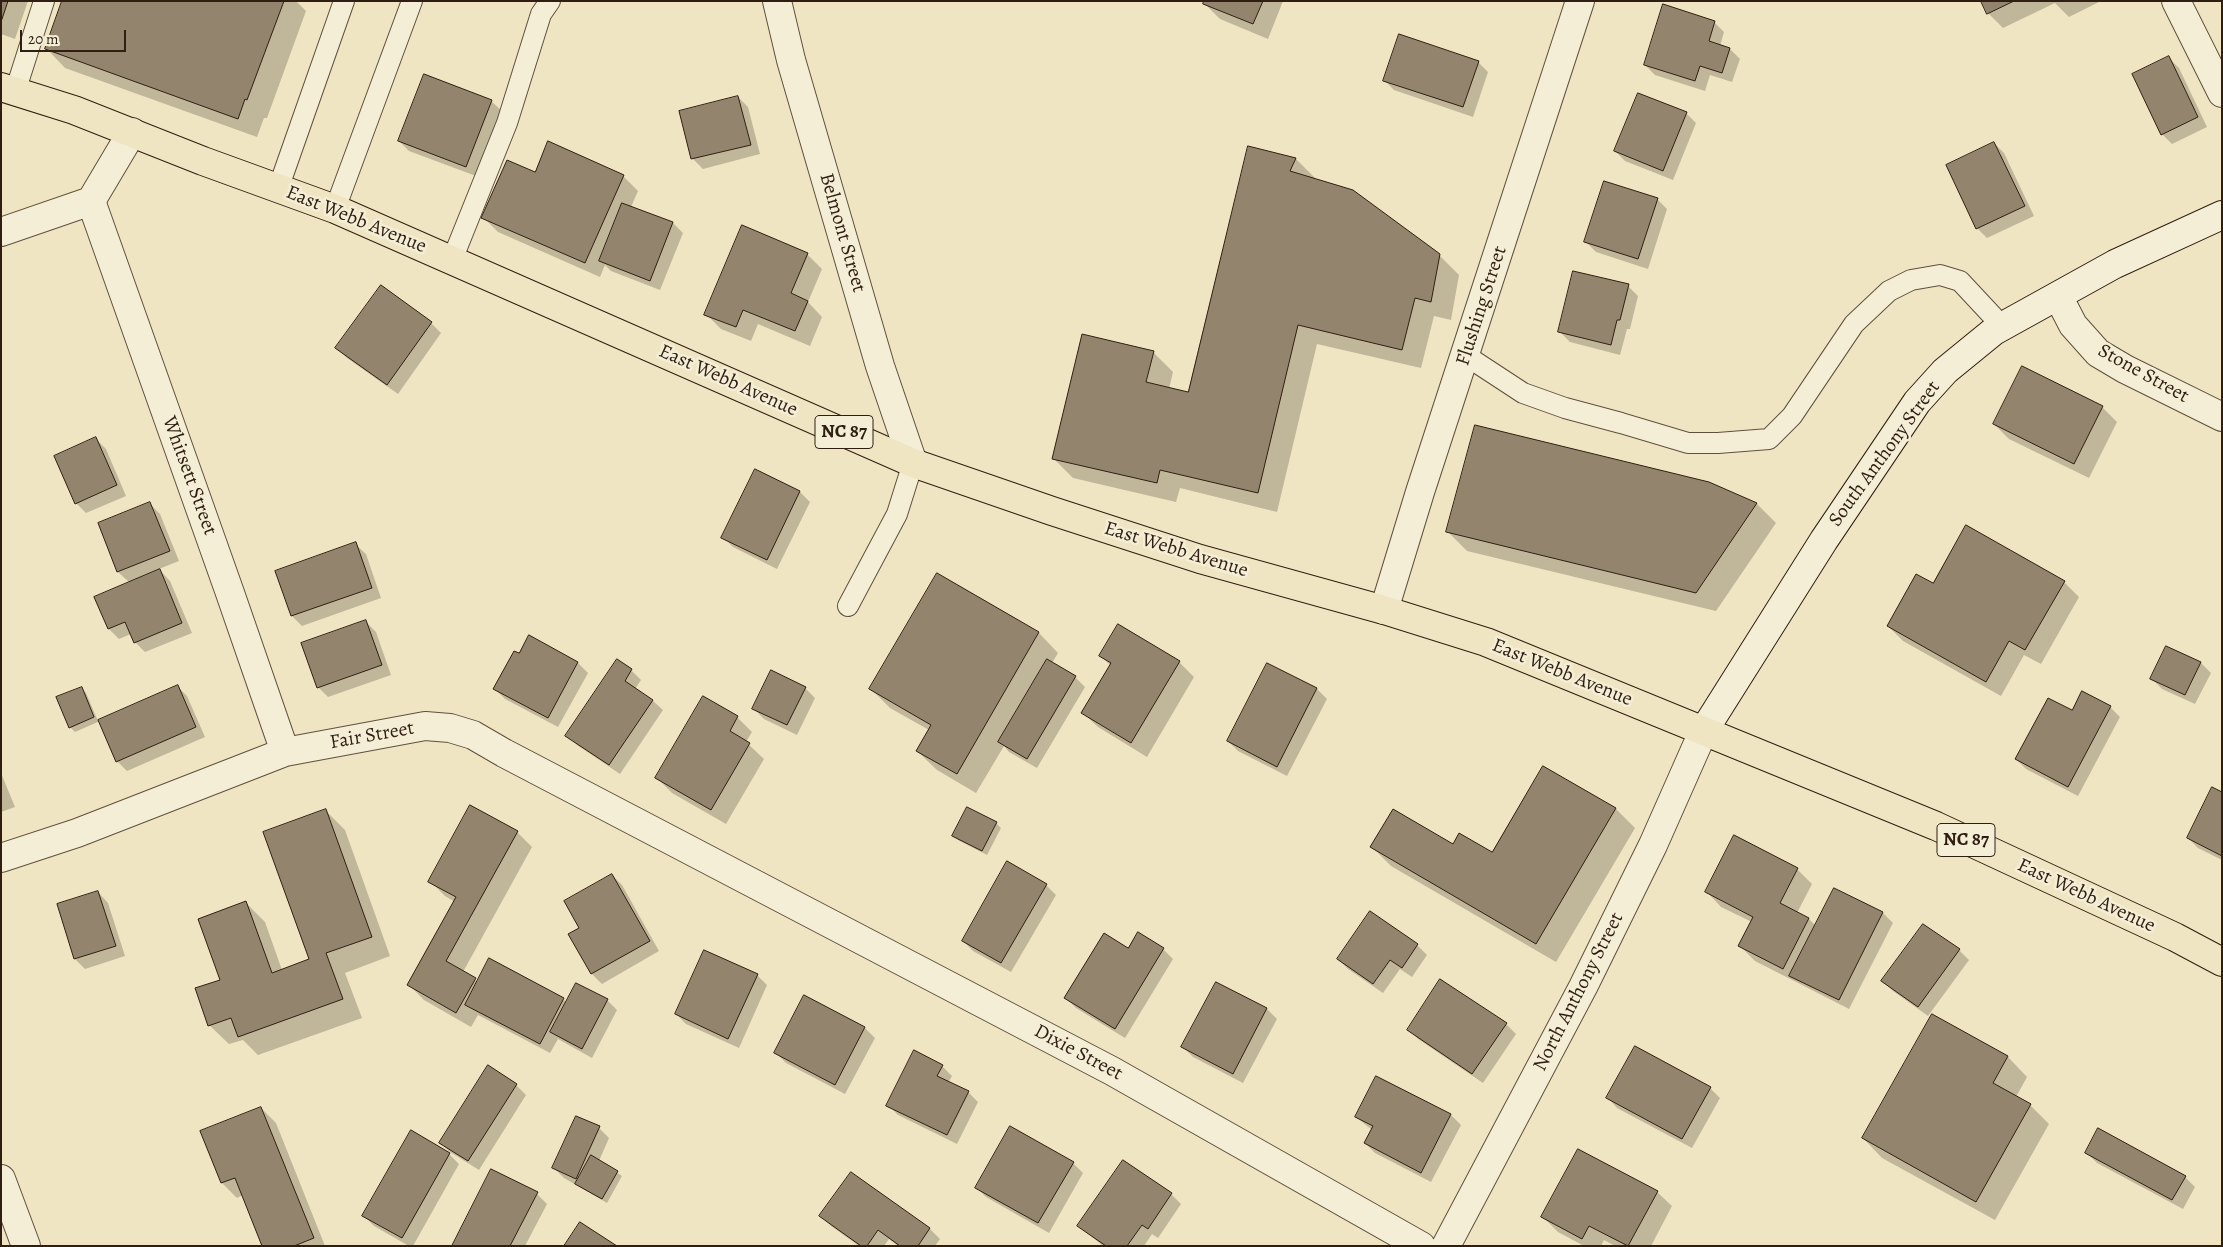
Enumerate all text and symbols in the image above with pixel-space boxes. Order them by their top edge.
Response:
scale bar [22,20,129,52]
text: 20 m [28,29,59,49]
street label: Belmont Street [814,171,870,295]
street label: East Webb Avenue [282,181,430,259]
street label: Flushing Street [1451,243,1513,369]
street label: Stone Street [2093,339,2193,409]
street label: East Webb Avenue [655,340,801,422]
street label: South Anthony Street [1824,376,1946,532]
street label: Whitsett Street [156,413,222,539]
road number: NC 87 [815,416,873,448]
street label: East Webb Avenue [1101,517,1251,583]
street label: East Webb Avenue [1488,634,1636,712]
street label: Fair Street [328,717,416,755]
road number: NC 87 [1937,824,1995,856]
street label: East Webb Avenue [2013,854,2159,938]
street label: North Anthony Street [1529,909,1629,1075]
street label: Dixie Street [1030,1020,1126,1086]

